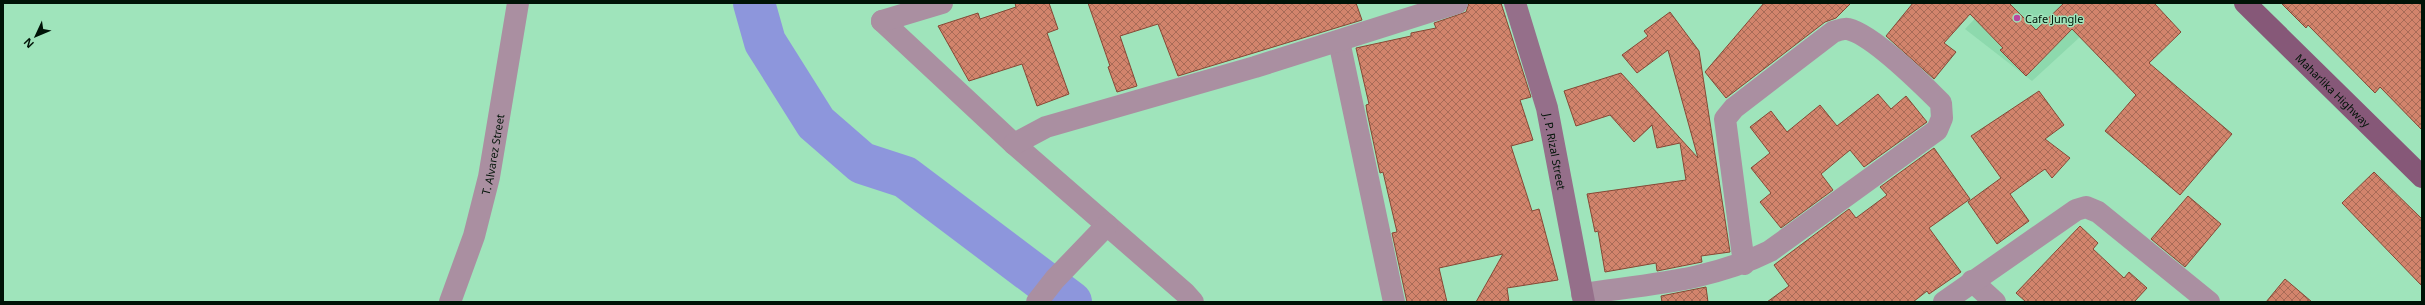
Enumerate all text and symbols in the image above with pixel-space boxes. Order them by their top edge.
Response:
place label: Cafe Jungle [2025,11,2083,26]
marker: Cafe Jungle [2012,13,2022,23]
north arrow [16,16,56,56]
text: N [20,35,37,52]
street label: Maharlika Highway [2293,50,2374,130]
street label: J. P. Rizal Street [1540,111,1570,191]
street label: T. Alvarez Street [477,113,507,196]

